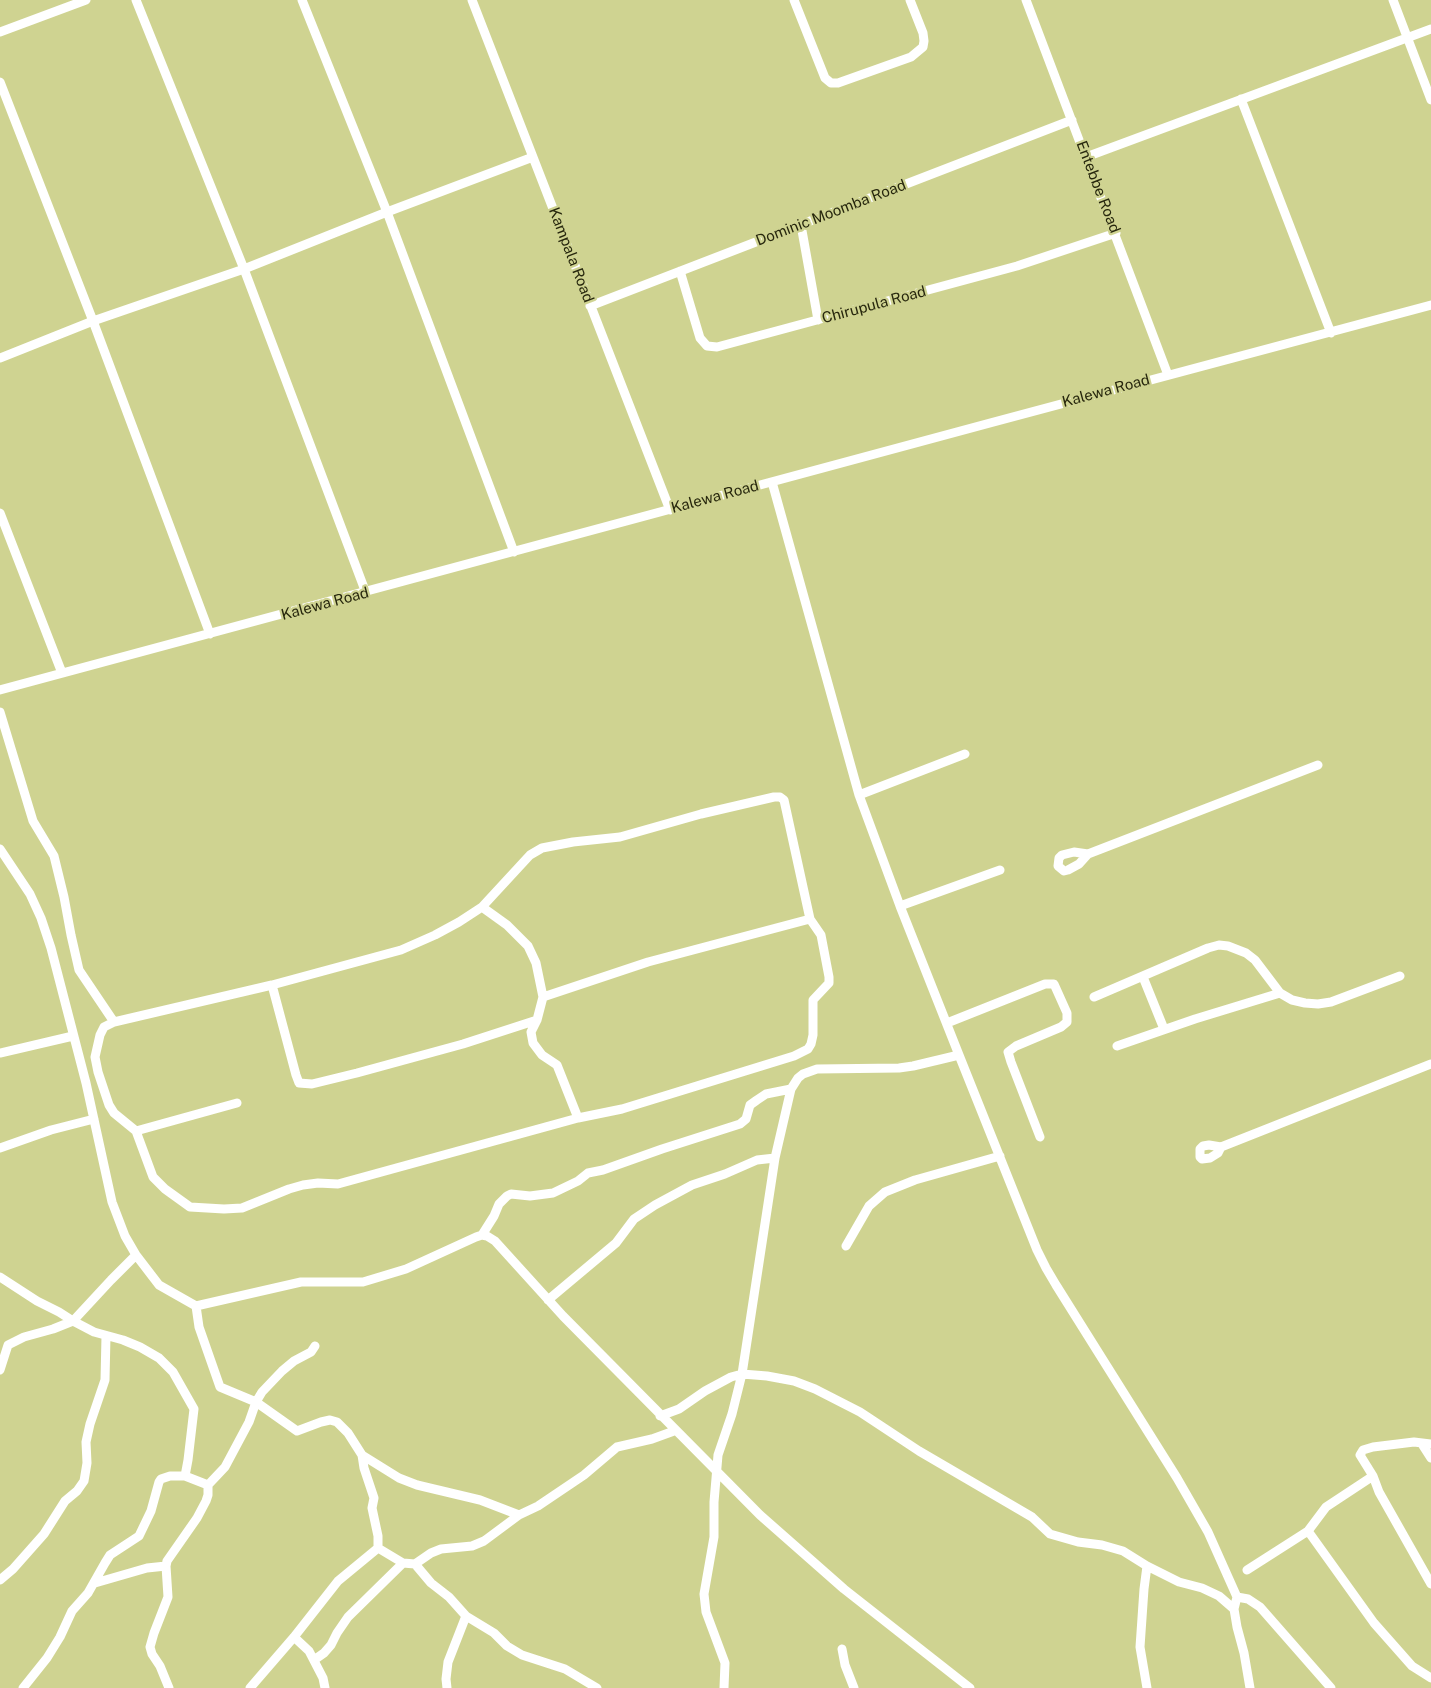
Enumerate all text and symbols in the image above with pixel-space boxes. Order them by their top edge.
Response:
street label: Entebbe Road [1072,138,1124,236]
street label: Dominic Moomba Road [753,176,909,250]
street label: Kampala Road [545,205,597,305]
street label: Chirupula Road [820,282,928,328]
street label: Kalewa Road [1060,371,1152,411]
street label: Kalewa Road [669,477,761,517]
street label: Kalewa Road [279,584,371,624]

